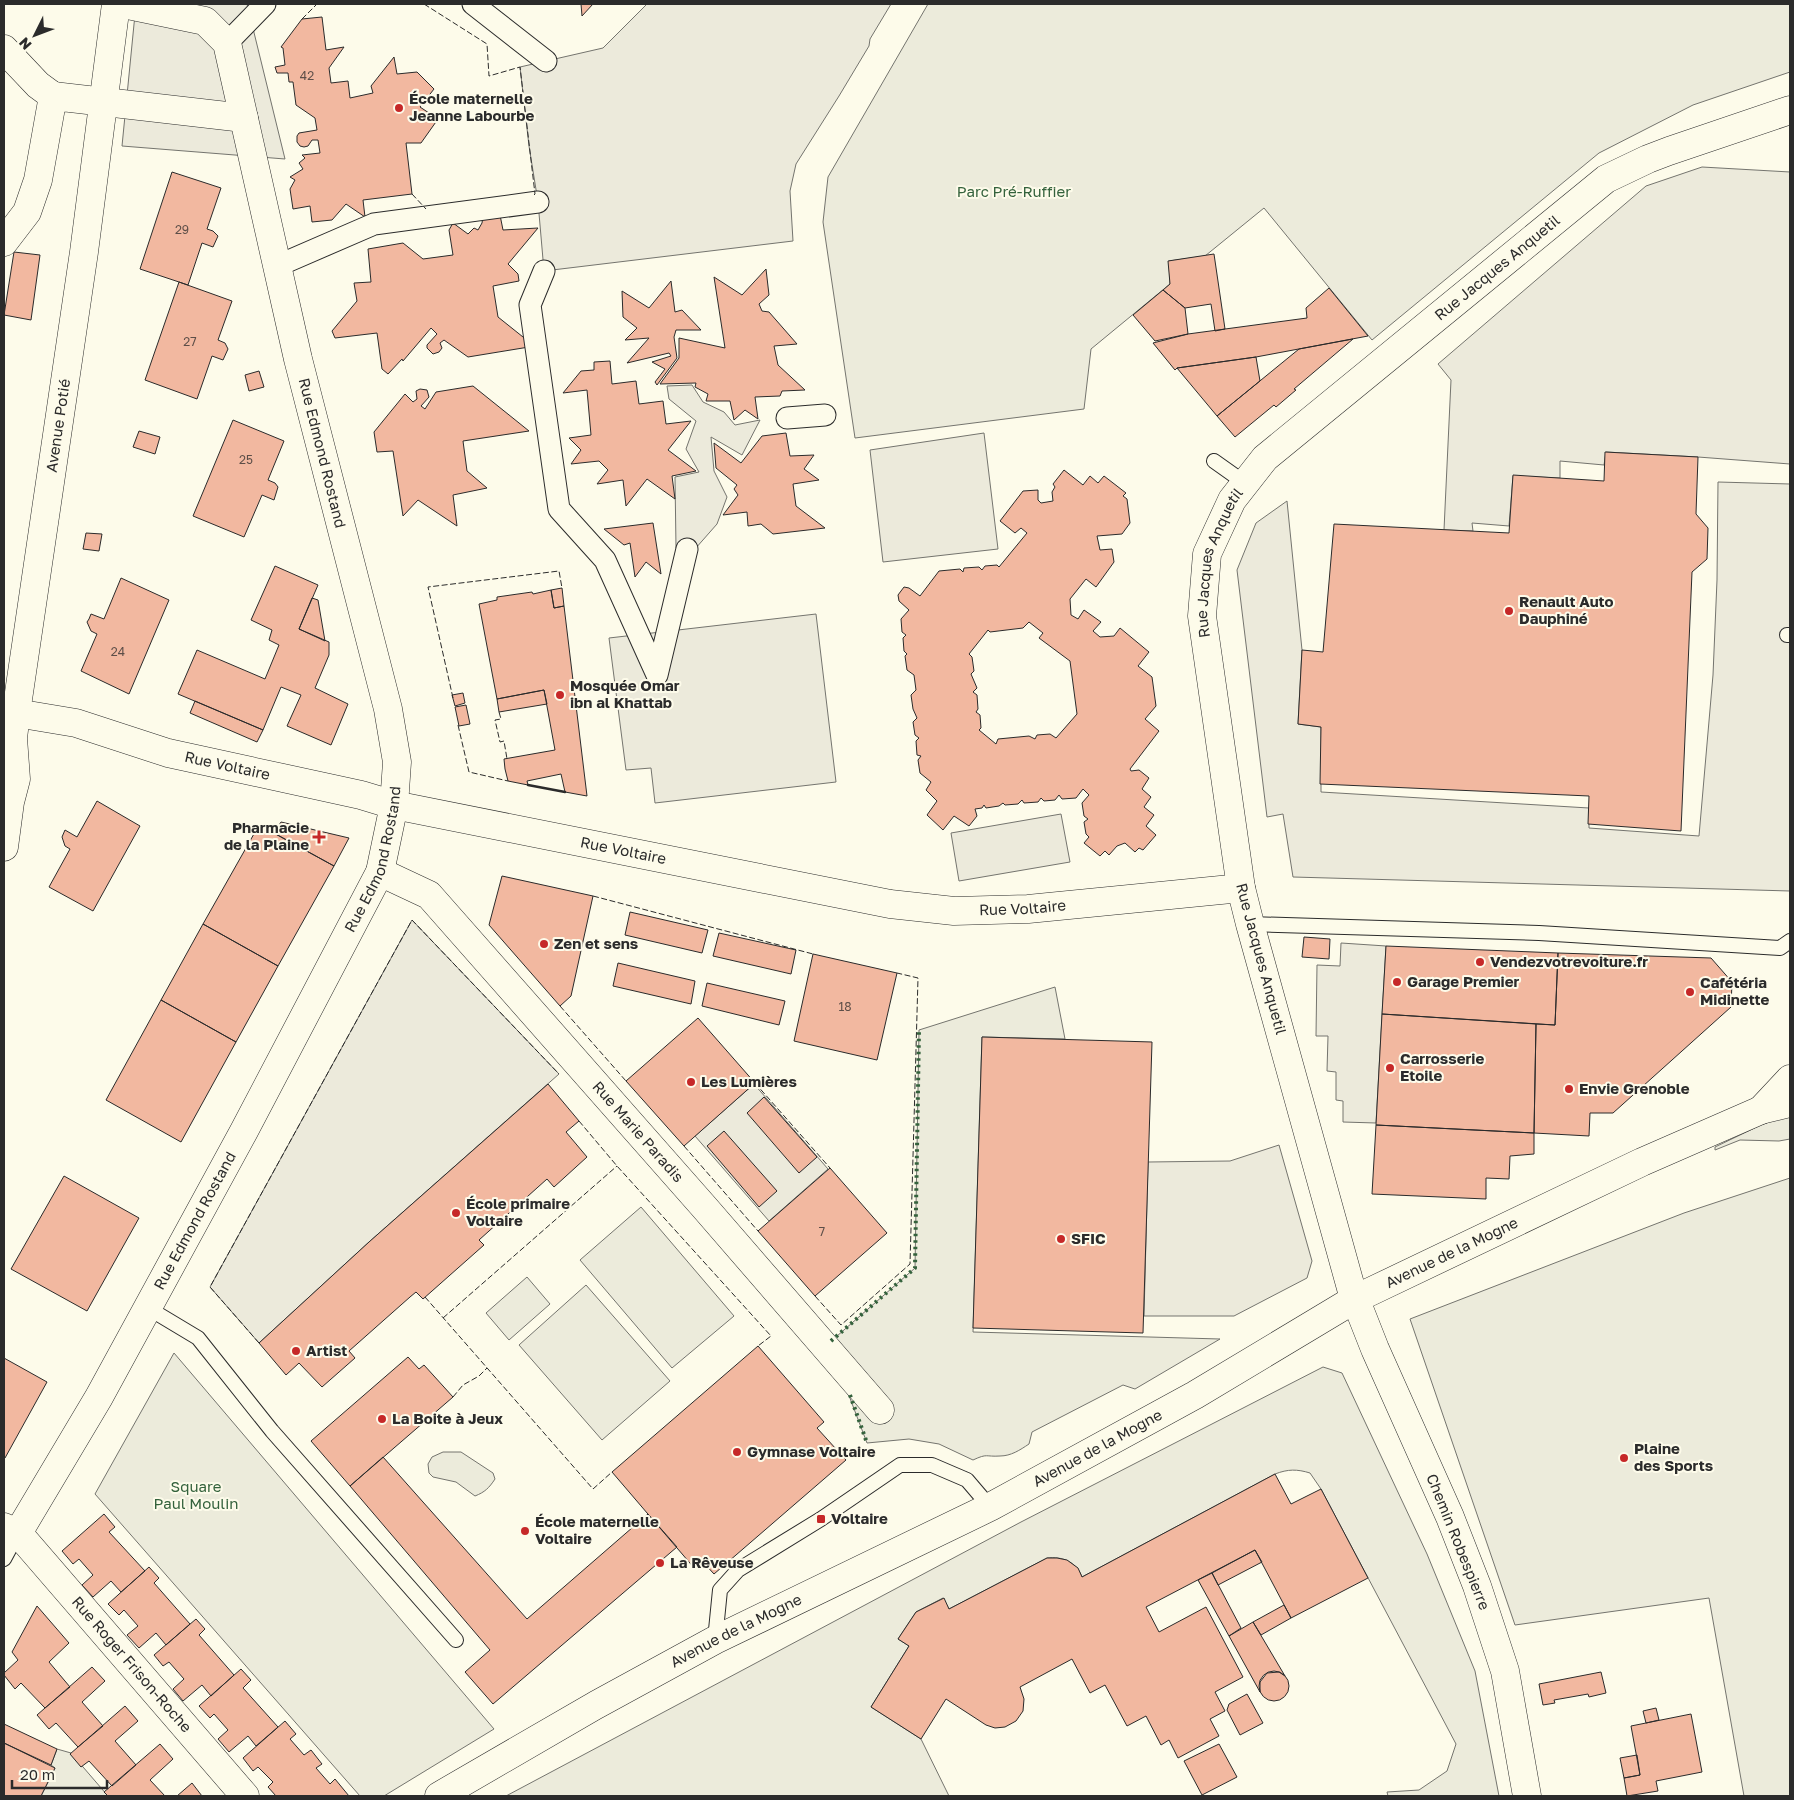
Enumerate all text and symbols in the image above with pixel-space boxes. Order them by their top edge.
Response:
north arrow [10,10,60,60]
text: N [15,34,35,54]
house number: 42 [300,68,314,83]
place label: École maternelle Jeanne Labourbe [409,89,534,124]
marker: École maternelle Jeanne Labourbe [393,102,405,114]
park label: Parc Pré-Ruffier [957,182,1071,200]
street label: Rue Jacques Anquetil [1430,211,1563,324]
house number: 29 [175,222,189,237]
house number: 27 [183,334,197,349]
street label: Rue Edmond Rostand [296,376,350,530]
street label: Avenue Potié [42,377,73,473]
house number: 25 [239,452,253,467]
street label: Rue Jacques Anquetil [1192,484,1246,639]
place label: Renault Auto Dauphiné [1519,592,1614,627]
marker: Renault Auto Dauphiné [1503,605,1515,617]
house number: 24 [111,644,125,659]
place label: Mosquée Omar ibn al Khattab [570,676,680,711]
marker: Mosquée Omar ibn al Khattab [554,689,566,701]
street label: Rue Voltaire [183,747,272,783]
street label: Rue Edmond Rostand [340,785,403,935]
place label: Pharmacie de la Plaine [224,818,309,853]
marker: Pharmacie de la Plaine [313,831,325,843]
street label: Rue Voltaire [579,832,668,867]
street label: Rue Jacques Anquetil [1233,881,1291,1037]
street label: Rue Voltaire [979,895,1067,918]
place label: Zen et sens [554,934,638,952]
marker: Zen et sens [538,938,550,950]
place label: Vendezvotrevoiture.fr [1490,952,1648,970]
marker: Vendezvotrevoiture.fr [1474,956,1486,968]
place label: Garage Premier [1407,972,1519,990]
place label: Cafétéria Midinette [1700,973,1770,1008]
marker: Garage Premier [1391,976,1403,988]
marker: Cafétéria Midinette [1684,986,1696,998]
house number: 18 [838,999,852,1014]
place label: Carrosserie Etoile [1400,1049,1484,1084]
marker: Carrosserie Etoile [1384,1062,1396,1074]
place label: Les Lumières [701,1072,797,1090]
marker: Les Lumières [685,1076,697,1088]
street label: Rue Marie Paradis [589,1077,688,1186]
place label: Envie Grenoble [1579,1079,1690,1097]
marker: Envie Grenoble [1563,1083,1575,1095]
street label: Rue Edmond Rostand [149,1148,239,1292]
place label: École primaire Voltaire [466,1194,570,1229]
marker: École primaire Voltaire [450,1207,462,1219]
street label: Avenue de la Mogne [1382,1212,1521,1291]
house number: 7 [819,1224,825,1239]
place label: SFIC [1071,1229,1106,1247]
marker: SFIC [1055,1233,1067,1245]
place label: Artist [306,1341,347,1359]
marker: Artist [290,1345,302,1357]
street label: Avenue de la Mogne [1029,1405,1165,1490]
place label: La Boite à Jeux [392,1409,503,1427]
marker: La Boite à Jeux [376,1413,388,1425]
place label: Plaine des Sports [1634,1439,1713,1474]
place label: Gymnase Voltaire [747,1442,876,1460]
marker: Gymnase Voltaire [731,1446,743,1458]
marker: Plaine des Sports [1618,1452,1630,1464]
street label: Chemin Robespierre [1423,1471,1495,1613]
park label: Square Paul Moulin [154,1477,238,1512]
place label: Voltaire [831,1509,888,1527]
place label: École maternelle Voltaire [535,1512,659,1547]
marker: Voltaire [815,1513,827,1525]
marker: École maternelle Voltaire [519,1525,531,1537]
place label: La Rêveuse [670,1553,754,1571]
marker: La Rêveuse [654,1557,666,1569]
street label: Avenue de la Mogne [667,1589,804,1671]
street label: Rue Roger Frison-Roche [69,1592,196,1736]
scale bar [12,1758,108,1790]
text: 20 m [20,1765,55,1783]

